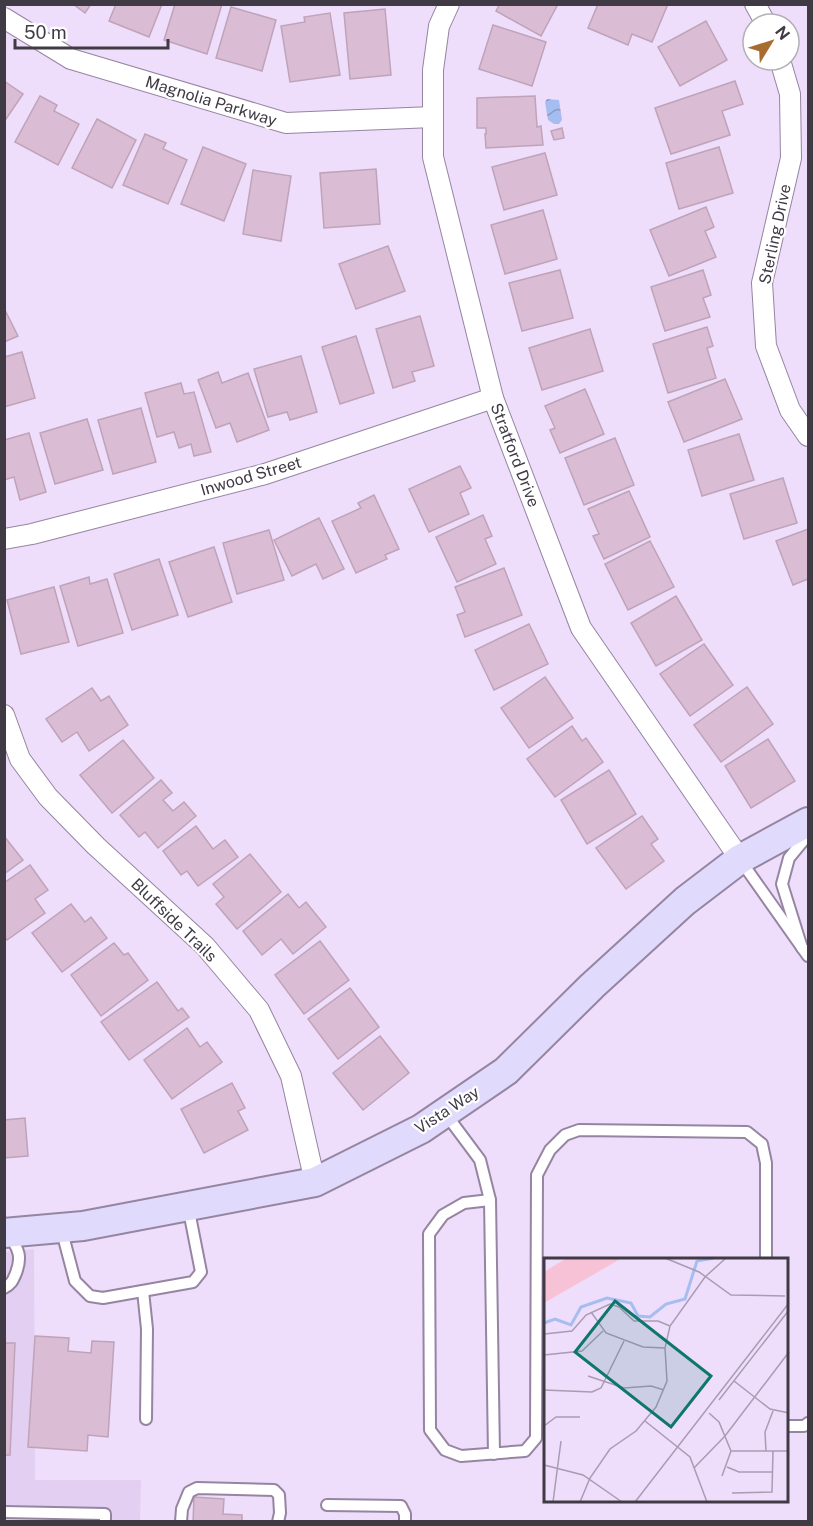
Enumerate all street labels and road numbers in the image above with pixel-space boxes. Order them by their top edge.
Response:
street label: Magnolia Parkway [143,72,279,130]
street label: Sterling Drive [755,182,795,286]
street label: Stratford Drive [486,400,544,510]
street label: Inwood Street [198,453,304,499]
street label: Bluffside Trails [127,874,221,966]
street label: Vista Way [411,1082,483,1138]

